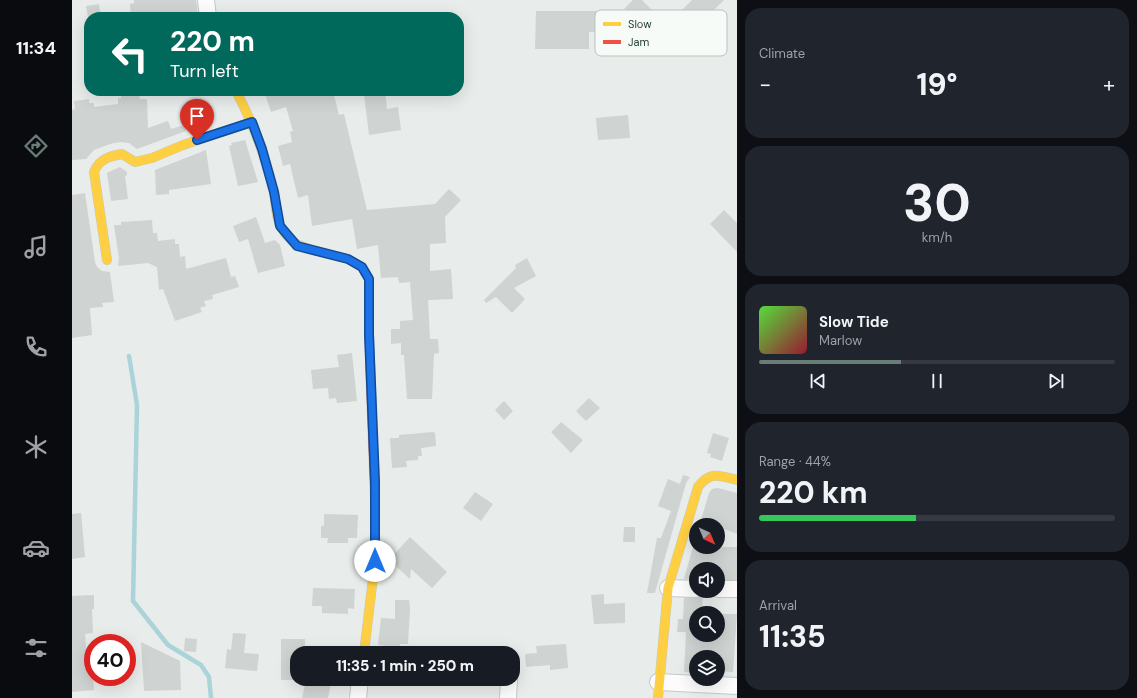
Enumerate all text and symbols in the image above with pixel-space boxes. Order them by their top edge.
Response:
legend [595,10,727,56]
text: Slow [628,17,652,31]
text: 220 m [170,23,255,60]
icon: left [104,28,156,80]
text: Jam [628,35,649,49]
text: 11:34 [16,36,56,60]
text: Climate [759,45,805,62]
text: Turn left [170,59,239,83]
text: 19° [916,65,958,104]
text: − [759,70,771,99]
text: + [1103,70,1115,99]
pin [180,99,214,140]
icon: arrive [186,105,208,127]
icon: directions [22,132,50,160]
text: 30 [903,169,971,237]
text: km/h [922,229,952,246]
icon: music [22,233,50,261]
text: Slow Tide [819,312,889,332]
text: Marlow [819,332,862,349]
icon: phone [22,333,50,361]
icon: previous [807,370,829,392]
icon: pause [926,370,948,392]
icon: next [1045,370,1067,392]
icon: climate [22,433,50,461]
text: Range · 44% [759,453,831,470]
text: 220 km [759,473,868,512]
north arrow [689,518,725,554]
map controls [689,518,725,686]
icon: car [22,534,50,562]
position arrow [354,540,396,582]
button: sound [689,562,725,598]
text: Arrival [759,597,797,614]
button: search [689,606,725,642]
text: 11:35 [759,617,826,656]
icon: filters [22,634,50,662]
speed limit sign: 40 [84,634,136,686]
button: layers [689,650,725,686]
text: 11:35 · 1 min · 250 m [336,656,474,676]

